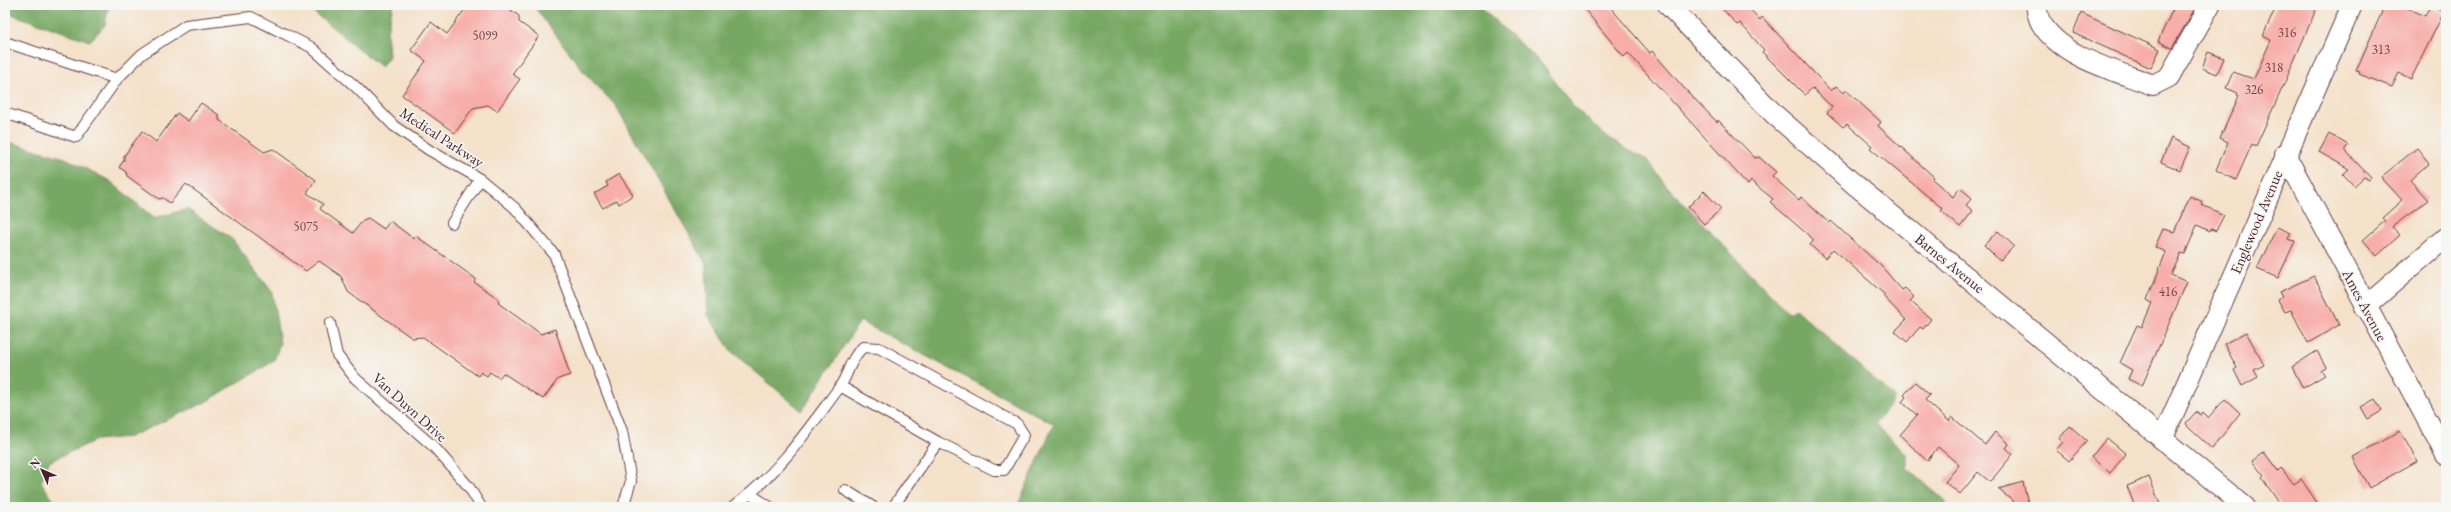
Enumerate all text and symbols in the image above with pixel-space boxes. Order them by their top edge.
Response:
house number: 316 [2278,24,2296,41]
house number: 5099 [473,27,498,44]
house number: 313 [2372,41,2390,58]
house number: 318 [2265,59,2283,76]
house number: 326 [2245,81,2263,98]
street label: Medical Parkway [396,103,488,172]
street label: Englewood Avenue [2226,167,2286,277]
house number: 5075 [294,218,318,235]
street label: Barnes Avenue [1911,229,1989,297]
street label: Ames Avenue [2338,265,2392,344]
house number: 416 [2159,283,2177,300]
street label: Van Duyn Drive [369,368,451,446]
north arrow [22,450,62,490]
text: N [27,455,43,471]

